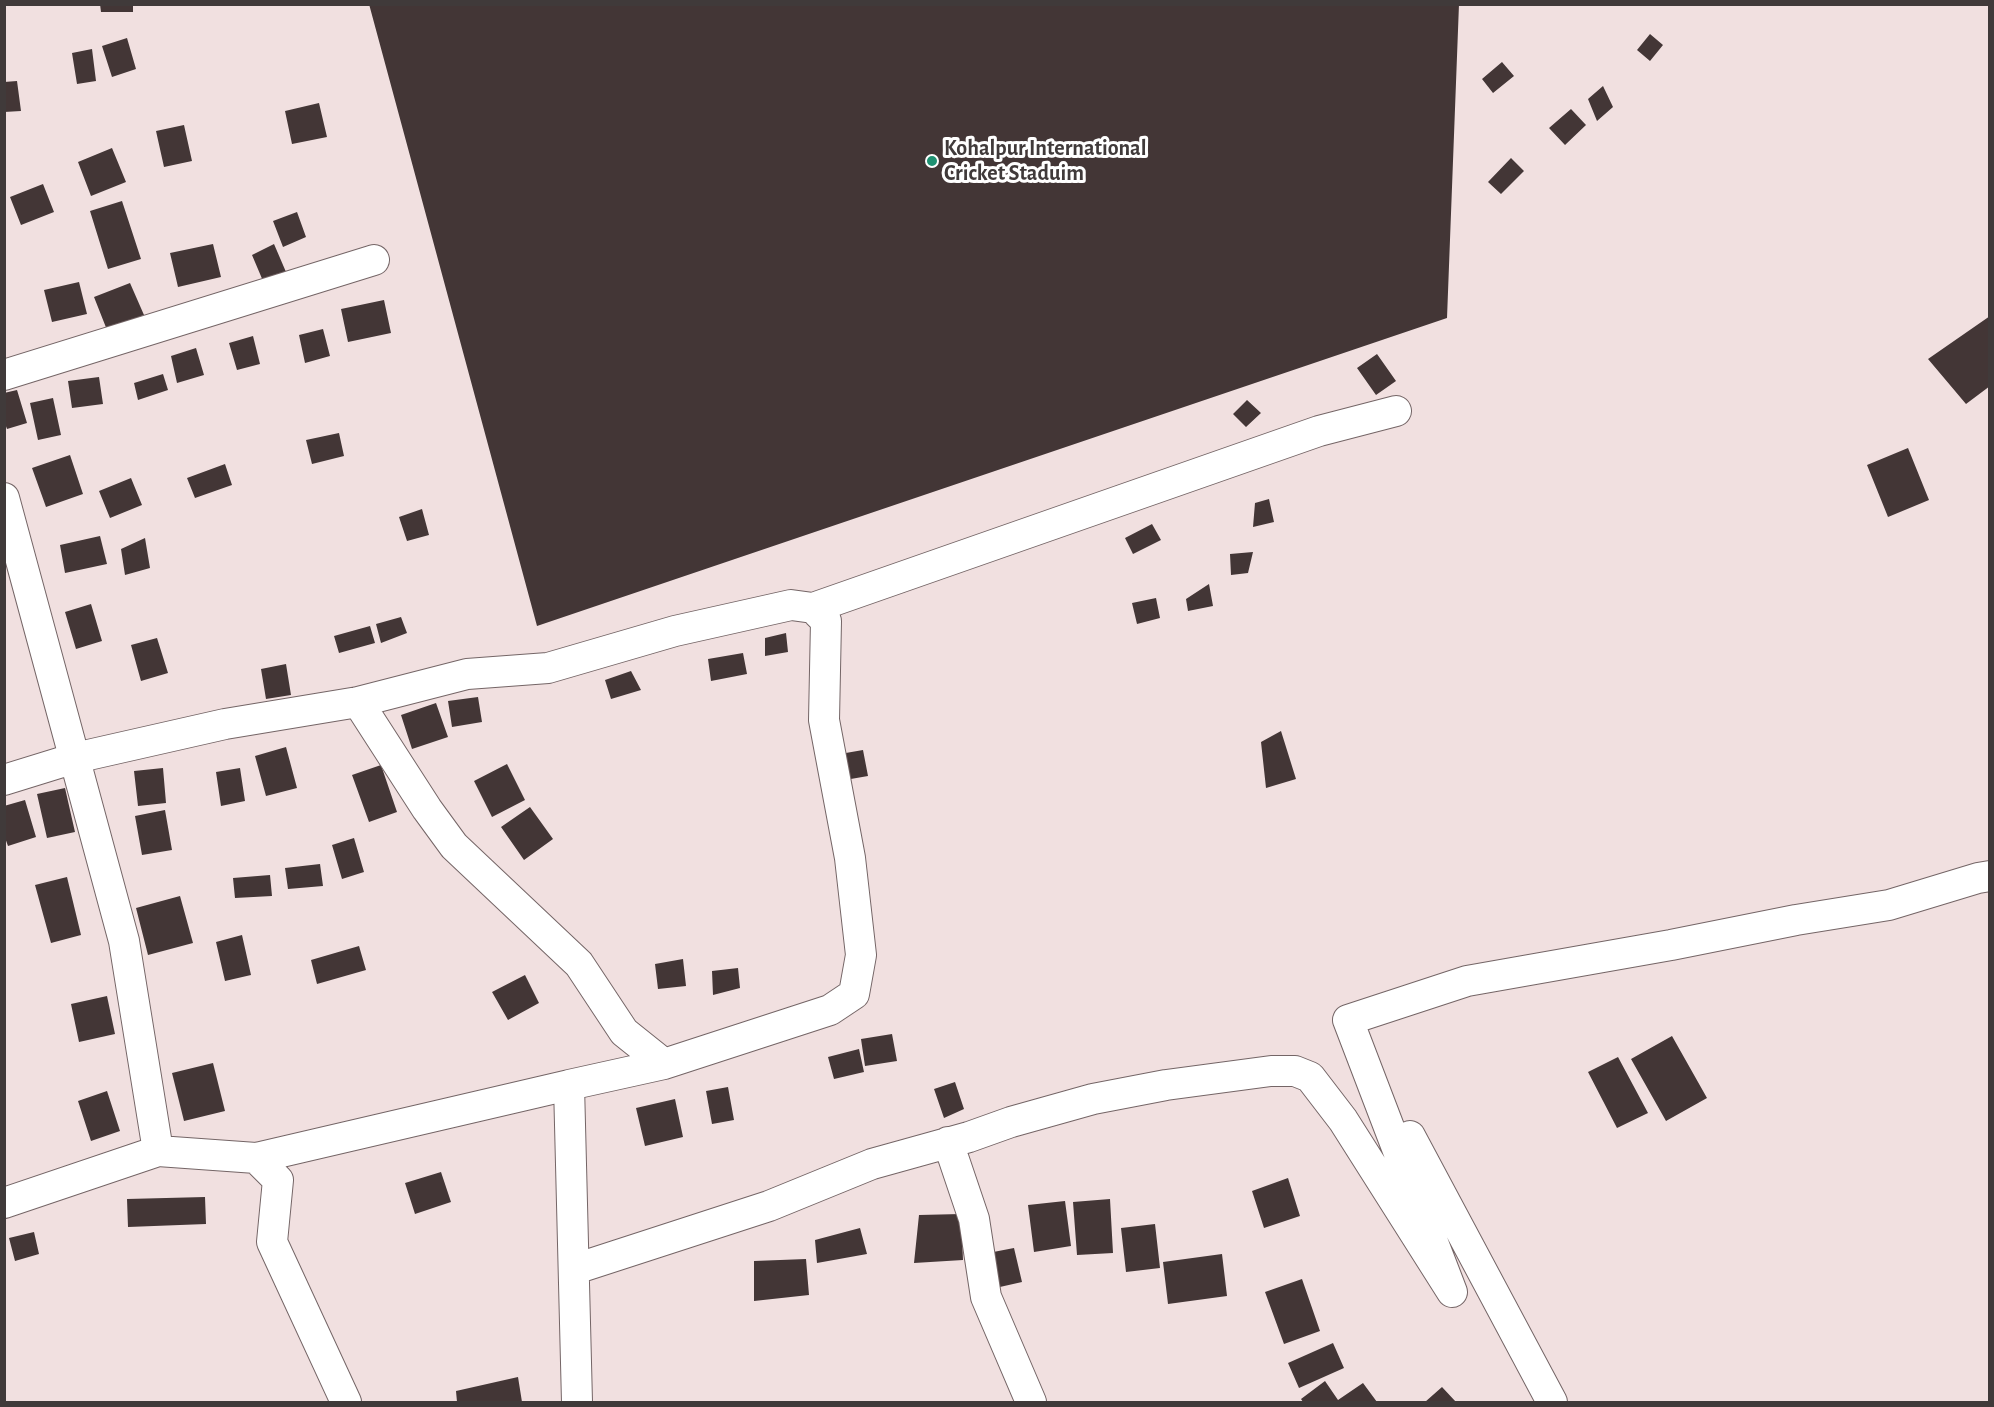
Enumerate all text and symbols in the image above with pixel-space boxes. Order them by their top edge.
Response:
place label: Kohalpur International Cricket Staduim [944,135,1146,186]
marker: Kohalpur International Cricket Staduim [925,154,939,168]

